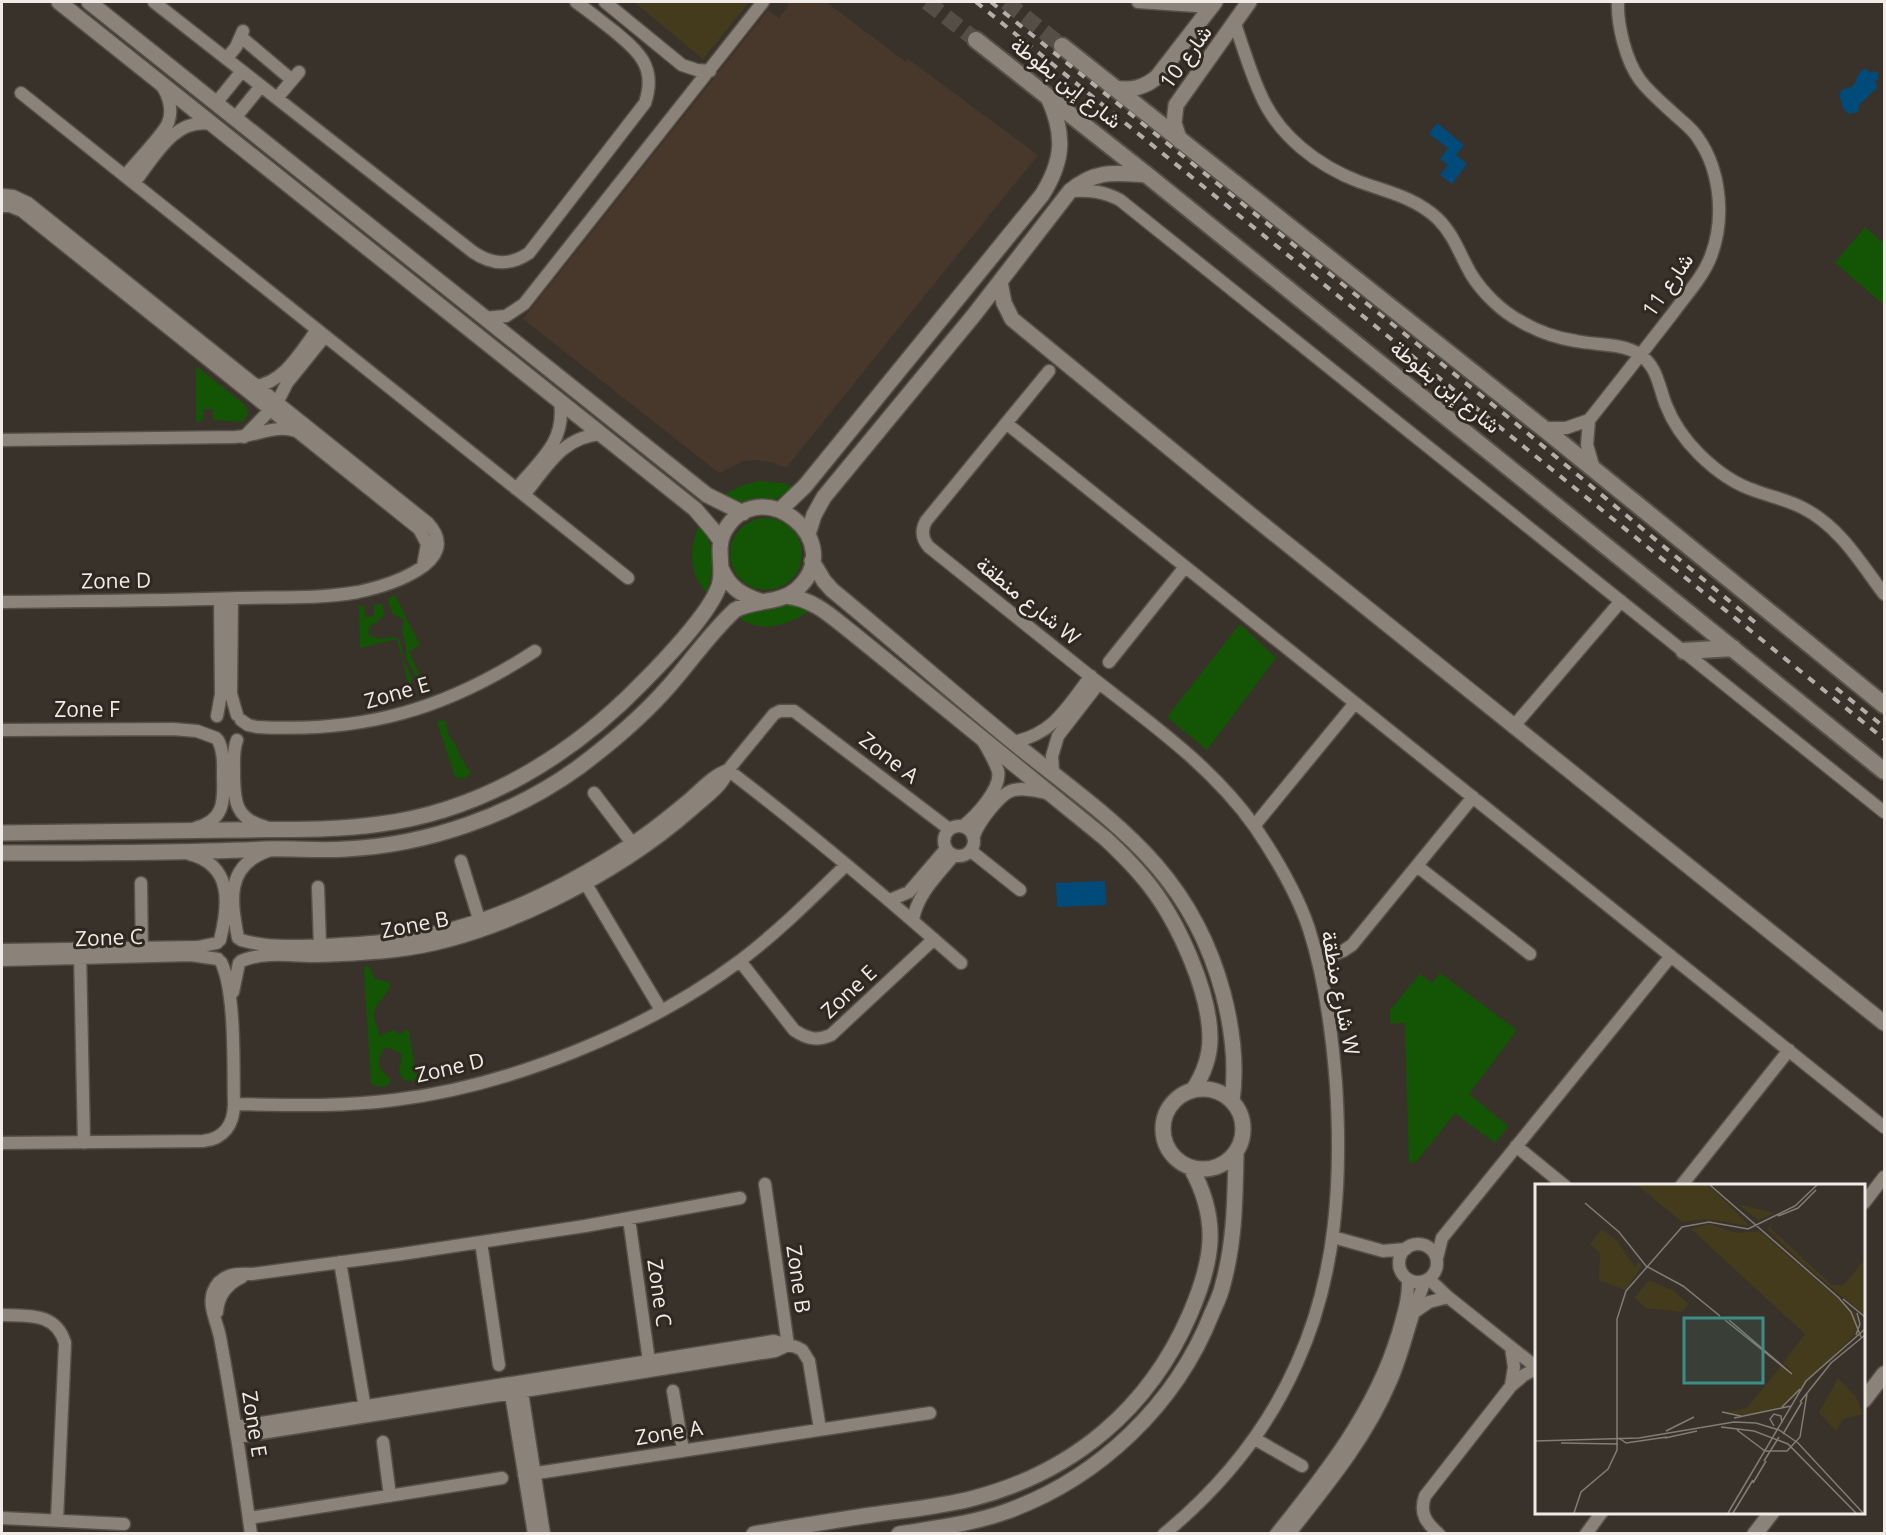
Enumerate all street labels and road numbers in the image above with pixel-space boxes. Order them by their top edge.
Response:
street label: شارع 10 [1153,19,1218,94]
street label: شارع إبن بطوطة [1005,30,1128,135]
street label: شارع 11 [1635,247,1700,322]
street label: شارع إبن بطوطة [1384,333,1506,440]
street label: شارع منطقة W [970,550,1087,652]
street label: Zone D [81,565,151,595]
street label: Zone E [361,669,433,715]
street label: Zone F [54,695,120,723]
street label: Zone A [854,725,926,790]
street label: Zone B [379,904,451,944]
street label: Zone C [74,922,143,952]
street label: شارع منطقة W [1314,928,1367,1058]
street label: Zone E [814,958,882,1024]
street label: Zone D [413,1046,487,1089]
street label: Zone B [780,1243,818,1315]
street label: Zone C [641,1257,679,1328]
street label: Zone E [236,1389,274,1459]
street label: Zone A [633,1413,705,1451]

